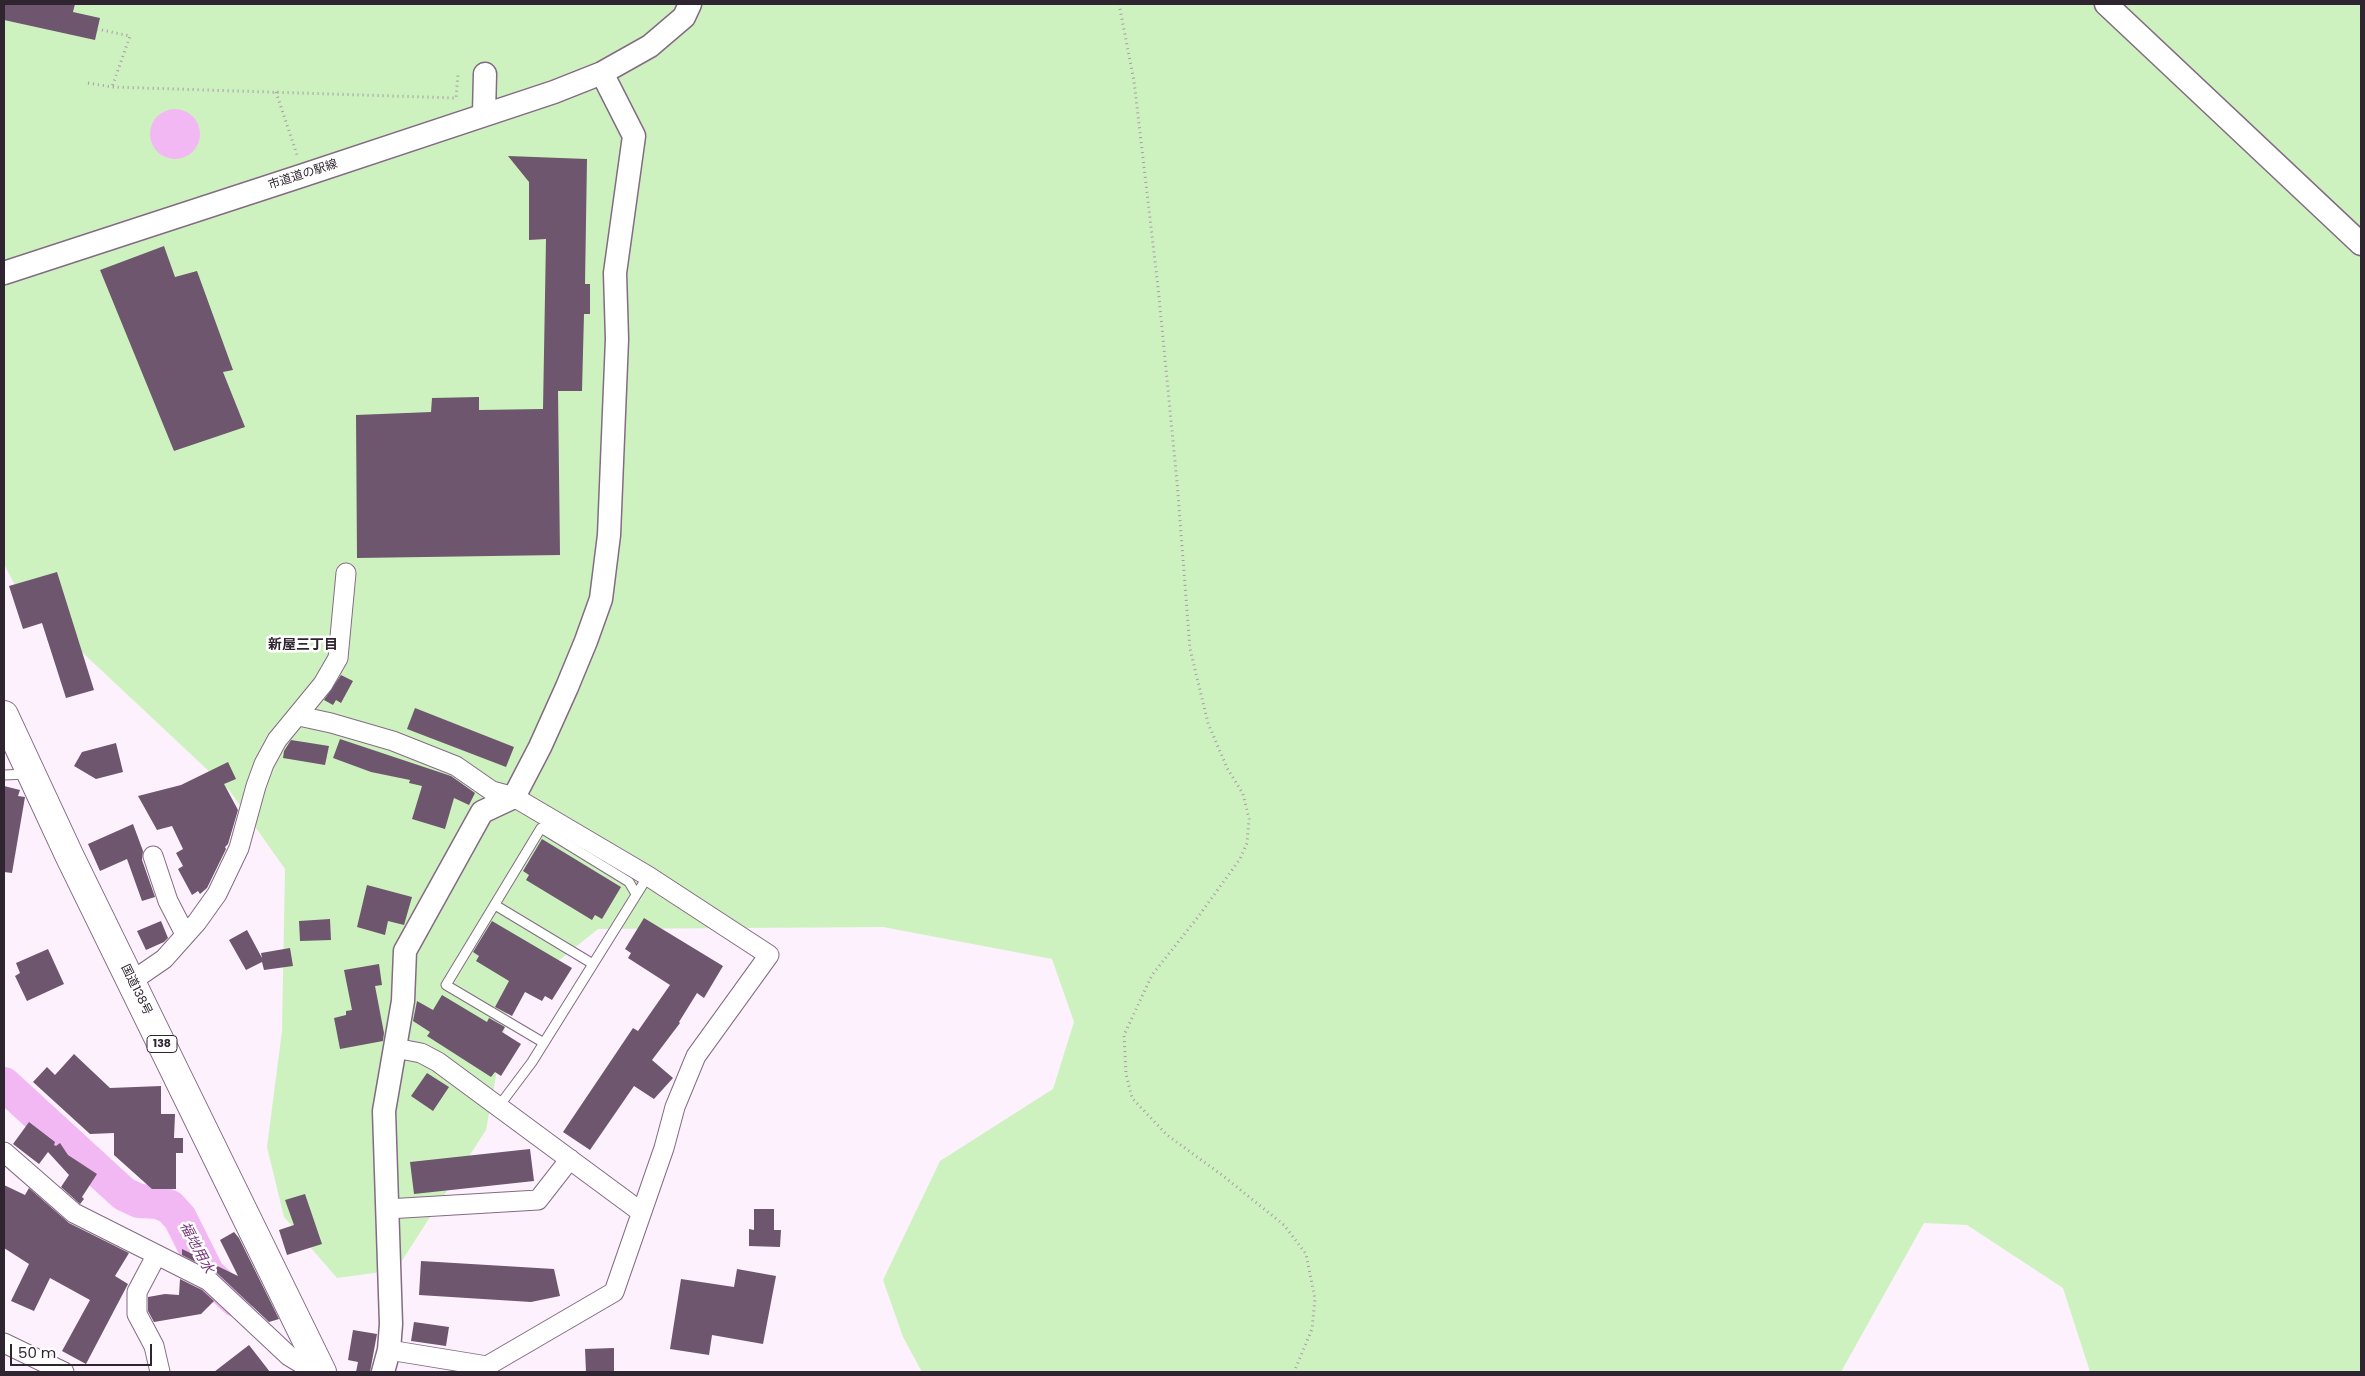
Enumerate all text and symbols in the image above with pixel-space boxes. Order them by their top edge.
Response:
street label: 市道道の駅線 [267,157,339,193]
district label: 新屋三丁目 [268,637,338,653]
street label: 国道138号 [118,962,154,1018]
road number: 138 [147,1036,177,1052]
water label: 福地用水 [175,1219,217,1277]
scale bar [12,1334,155,1366]
text: 50 m [18,1342,56,1363]

